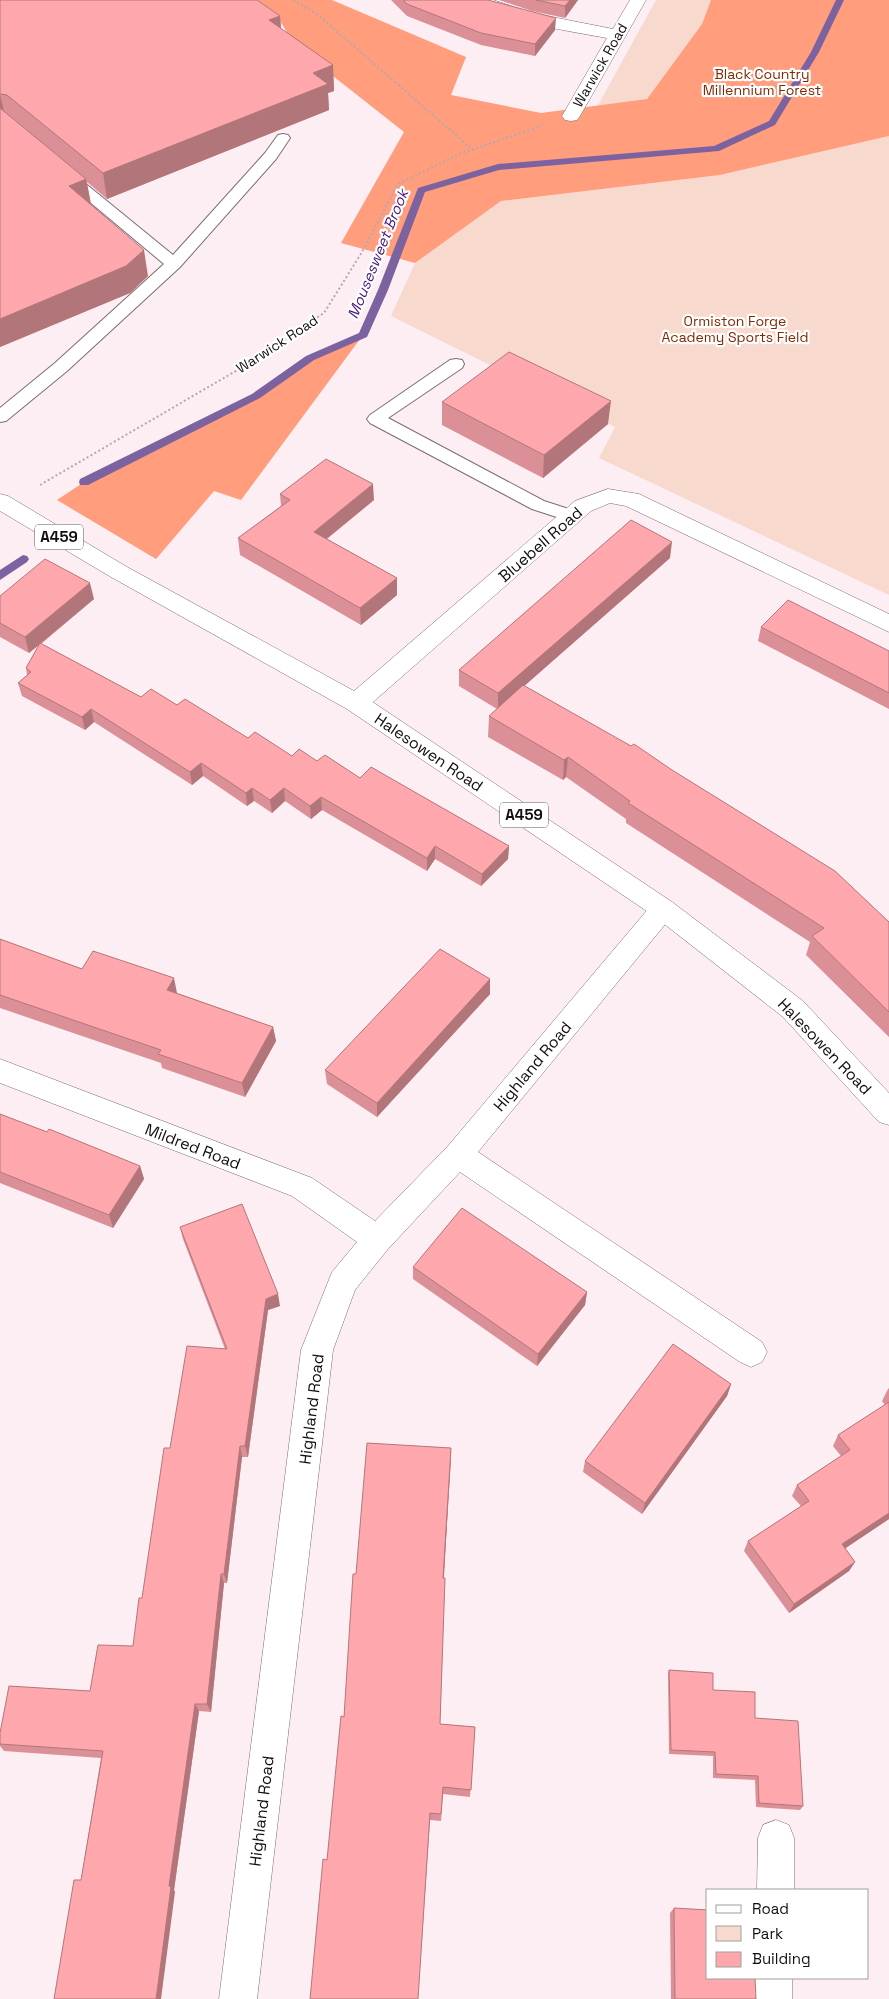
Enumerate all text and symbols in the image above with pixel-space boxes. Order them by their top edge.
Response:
street label: Warwick Road [569,20,631,110]
park label: Black Country Millennium Forest [703,65,821,99]
water label: Mousesweet Brook [343,185,413,321]
street label: Warwick Road [233,311,321,377]
park label: Ormiston Forge Academy Sports Field [661,312,809,346]
street label: Bluebell Road [494,502,587,587]
road number: A459 [35,524,83,550]
street label: Halesowen Road [370,708,487,797]
road number: A459 [500,802,548,828]
street label: Halesowen Road [773,994,876,1099]
street label: Highland Road [489,1017,576,1116]
street label: Mildred Road [142,1119,244,1174]
street label: Highland Road [294,1353,329,1465]
street label: Highland Road [244,1755,279,1867]
legend [706,1889,869,1979]
text: Road [752,1899,789,1918]
text: Park [752,1924,783,1943]
text: Building [752,1949,811,1968]

